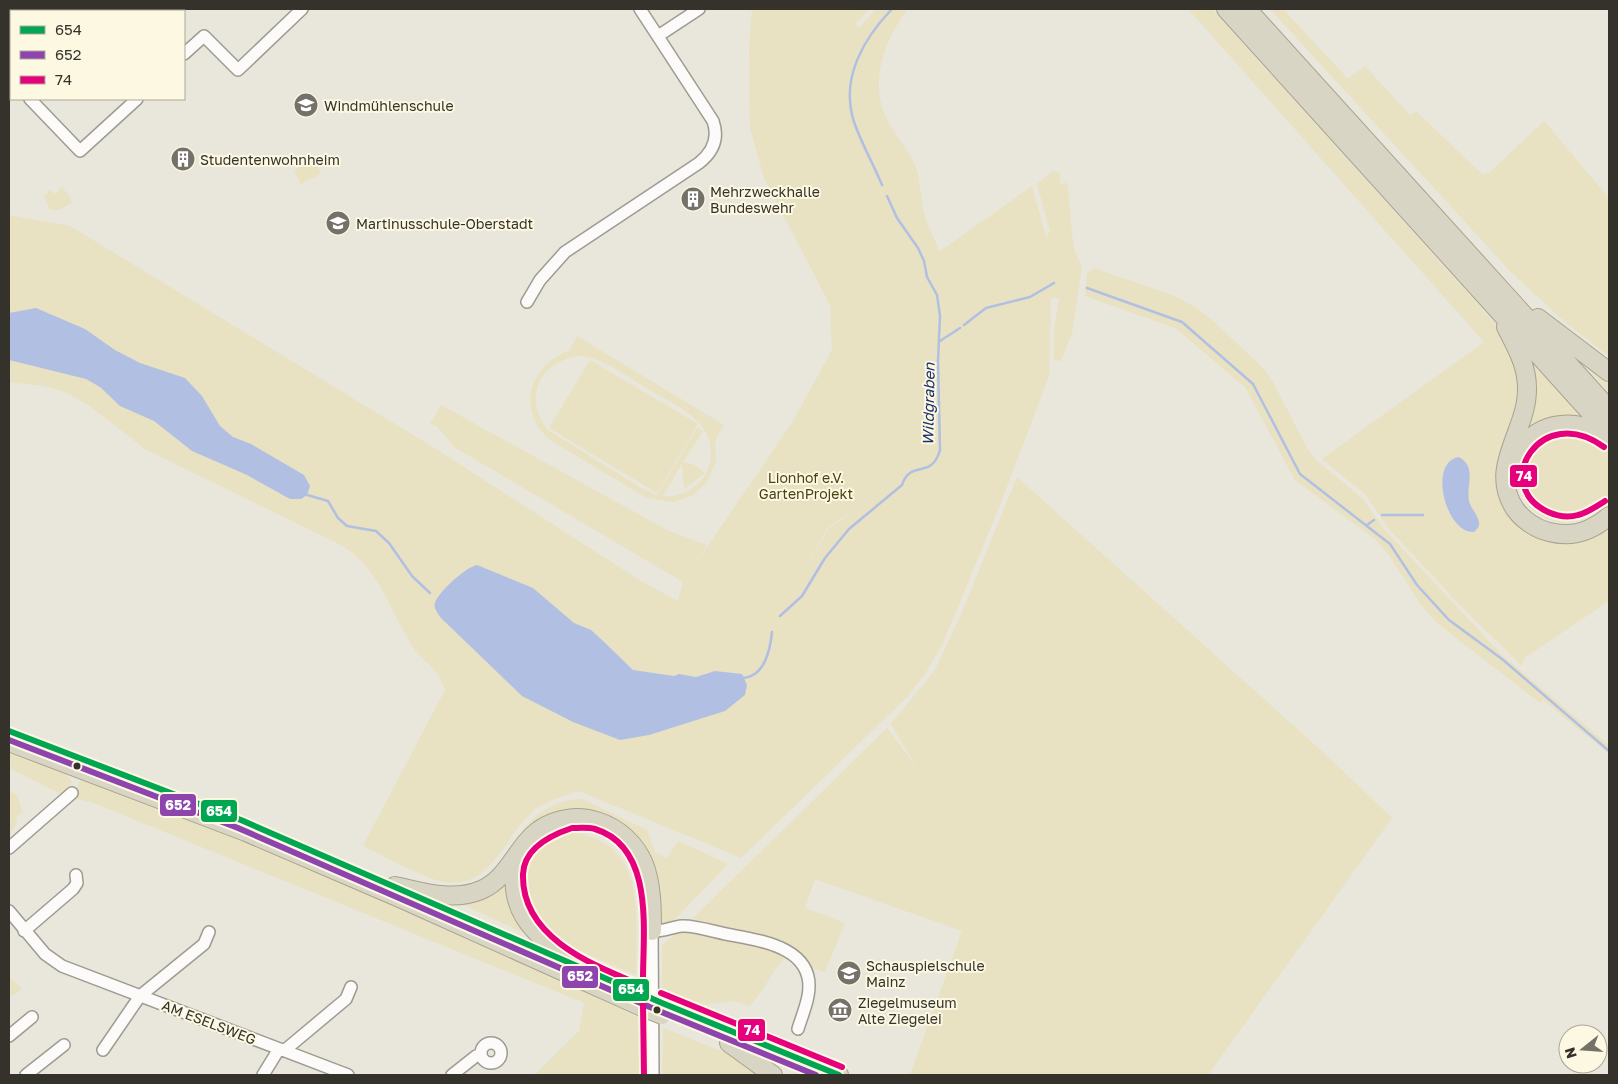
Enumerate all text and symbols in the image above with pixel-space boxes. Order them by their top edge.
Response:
legend [10,10,185,100]
text: 654 [55,20,82,38]
text: 652 [55,45,81,63]
text: 74 [55,70,72,88]
school or university icon: Windmühlenschule [293,92,319,118]
place label: Windmühlenschule [324,97,454,114]
building icon: Studentenwohnheim [170,146,196,172]
place label: Studentenwohnheim [200,151,340,168]
place label: Mehrzweckhalle Bundeswehr [710,183,820,216]
building icon: Mehrzweckhalle Bundeswehr [680,186,706,212]
school or university icon: Martinusschule-Oberstadt [325,210,351,236]
place label: Martinusschule-Oberstadt [356,215,533,232]
water label: Wildgraben [918,362,939,446]
line badge: 74 [1509,464,1538,488]
text: 74 [1516,467,1532,484]
park label: Lionhof e.V. GartenProjekt [759,469,853,502]
unlabelled marker [72,761,82,771]
line badge: 652 [159,793,197,817]
text: 652 [165,796,191,813]
line badge: 654 [200,799,238,823]
text: 654 [206,802,232,819]
place label: Schauspielschule Mainz [866,957,985,990]
school or university icon: Schauspielschule Mainz [836,960,862,986]
line badge: 652 [561,965,599,989]
text: 652 [567,967,593,984]
line badge: 654 [612,978,650,1002]
text: 654 [618,980,644,997]
place label: Ziegelmuseum Alte Ziegelei [858,994,957,1027]
street label: AM ESELSWEG [160,996,258,1048]
museum icon: Ziegelmuseum Alte Ziegelei [827,997,853,1023]
unlabelled marker [652,1005,662,1015]
line badge: 74 [737,1018,766,1042]
text: 74 [744,1021,760,1038]
north arrow [1558,1024,1608,1074]
text: N [1560,1045,1580,1061]

